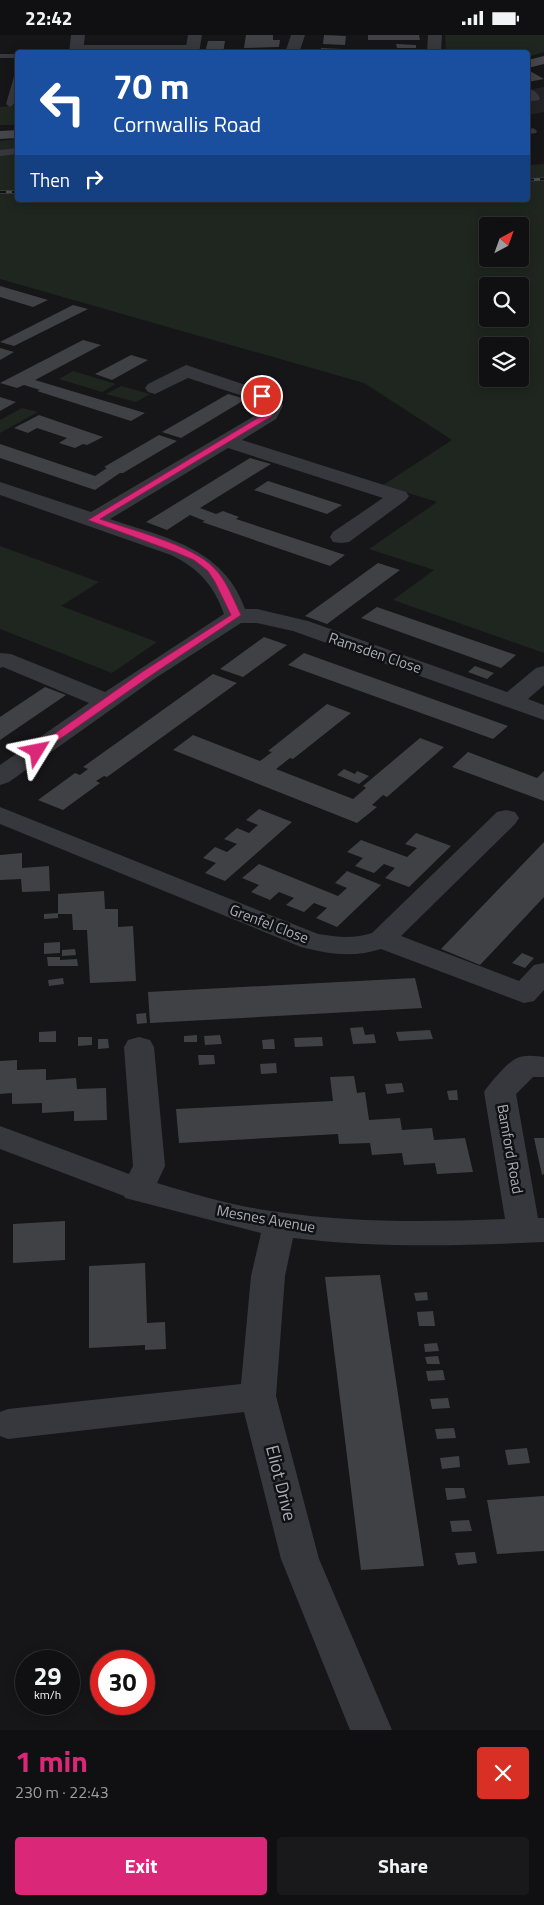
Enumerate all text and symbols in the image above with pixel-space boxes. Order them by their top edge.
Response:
text: 22:42 [25,3,72,32]
text: 70 m [113,59,189,113]
icon: left [30,70,95,135]
text: Cornwallis Road [113,107,261,141]
text: Then [30,165,70,194]
icon: right [80,165,108,193]
north arrow [479,217,529,267]
map controls [479,217,529,387]
button: search [479,277,529,327]
button: layers [479,337,529,387]
pin [241,375,283,417]
icon: arrive [248,382,276,410]
street label: Ramsden Close [325,626,425,679]
position arrow [10,724,62,776]
street label: Grenfel Close [226,898,312,949]
street label: Bamford Road [491,1102,530,1196]
street label: Mesnes Avenue [215,1199,317,1239]
street label: Eliot Drive [259,1442,304,1524]
speed limit sign: 30 [90,1650,155,1715]
text: 29 [33,1657,62,1695]
text: km/h [34,1685,61,1704]
text: 1 min [15,1738,88,1784]
button: close [477,1747,529,1799]
text: 230 m · 22:43 [15,1780,109,1804]
button: Exit [15,1837,267,1895]
button: Share [277,1837,529,1895]

